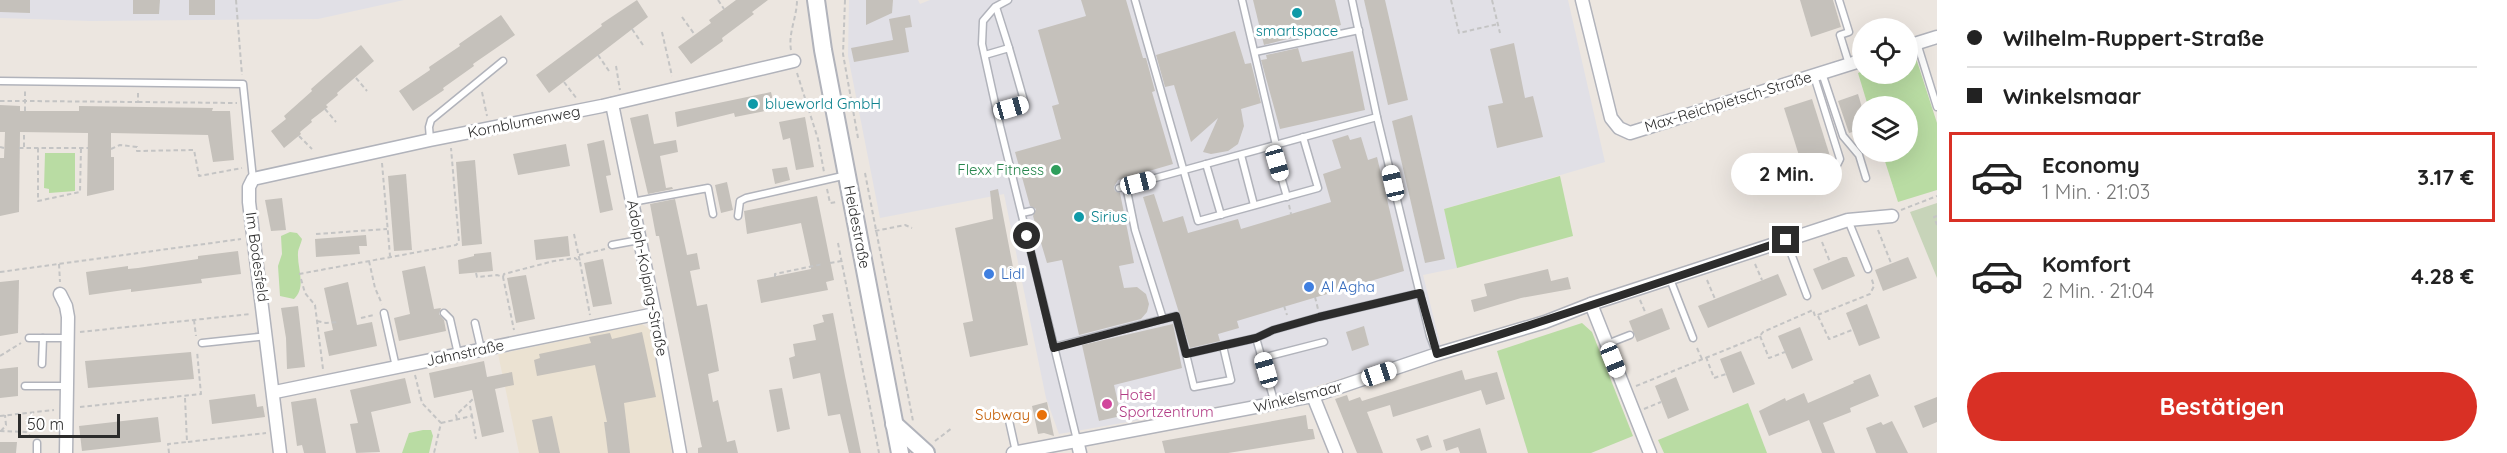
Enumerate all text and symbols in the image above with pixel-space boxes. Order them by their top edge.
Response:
marker: smartspace [1290,6,1304,20]
map controls [1852,18,1918,162]
button: locate [1852,18,1918,84]
place label: smartspace [1256,21,1338,40]
text: Wilhelm-Ruppert-Straße [2003,24,2264,52]
street label: Max-Reichpietsch-Straße [1642,67,1814,136]
text: Winkelsmaar [2003,82,2141,110]
place label: blueworld GmbH [765,94,881,113]
car [991,94,1031,122]
button: layers [1852,96,1918,162]
marker: blueworld GmbH [746,97,760,111]
street label: Kornblumenweg [466,101,582,142]
car [1263,143,1291,183]
icon: car [1970,150,2024,204]
text: Economy [2042,151,2140,179]
callout: 2 Min. [1730,153,1842,195]
place label: Flexx Fitness [957,160,1044,179]
text: 2 Min. [1759,161,1814,186]
marker: Flexx Fitness [1049,163,1063,177]
car [1380,163,1406,203]
text: 3.17 € [2417,163,2474,191]
car [1118,170,1158,196]
text: 1 Min. · 21:03 [2042,179,2150,204]
street label: Heidestraße [840,184,875,270]
street label: Adolph-Kolping-Straße [623,198,672,358]
place label: Sirius [1091,207,1127,226]
marker: Sirius [1072,210,1086,224]
street label: Im Bodesfeld [242,211,273,303]
route start [1013,222,1040,249]
route end [1772,226,1799,253]
icon: car [1970,249,2024,303]
text: Komfort [2042,250,2131,278]
text: 4.28 € [2411,262,2474,290]
place label: Lidl [1001,264,1025,283]
marker: Lidl [982,267,996,281]
place label: Al Agha [1321,277,1375,296]
text: 2 Min. · 21:04 [2042,278,2154,303]
marker: Al Agha [1302,280,1316,294]
street label: Jahnstraße [424,335,506,370]
car [1598,340,1628,380]
car [1252,350,1280,390]
car [1359,360,1399,388]
button: Bestätigen [1967,372,2477,441]
street label: Winkelsmaar [1252,376,1344,417]
place label: Hotel Sportzentrum [1119,385,1214,421]
marker: Hotel Sportzentrum [1100,397,1114,411]
place label: Subway [975,405,1030,424]
marker: Subway [1035,408,1049,422]
scale bar [18,411,120,438]
text: 50 m [27,414,64,434]

